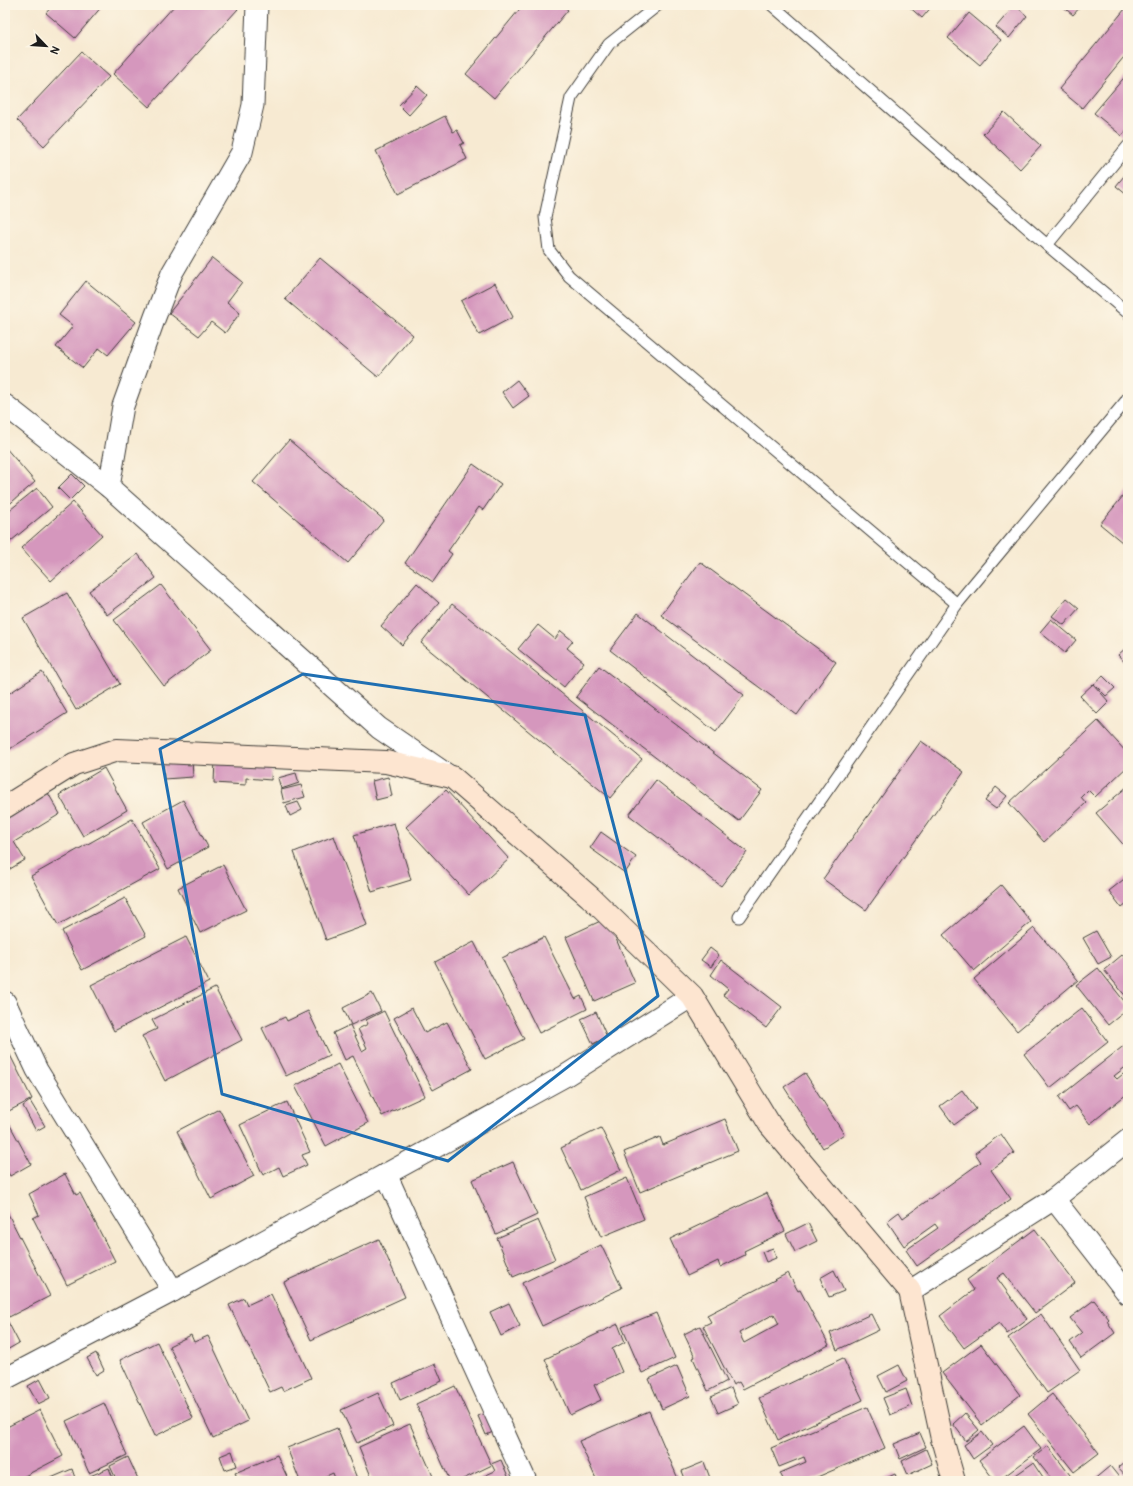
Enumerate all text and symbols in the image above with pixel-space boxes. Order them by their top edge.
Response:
north arrow [26,26,66,66]
text: N [47,44,62,57]

